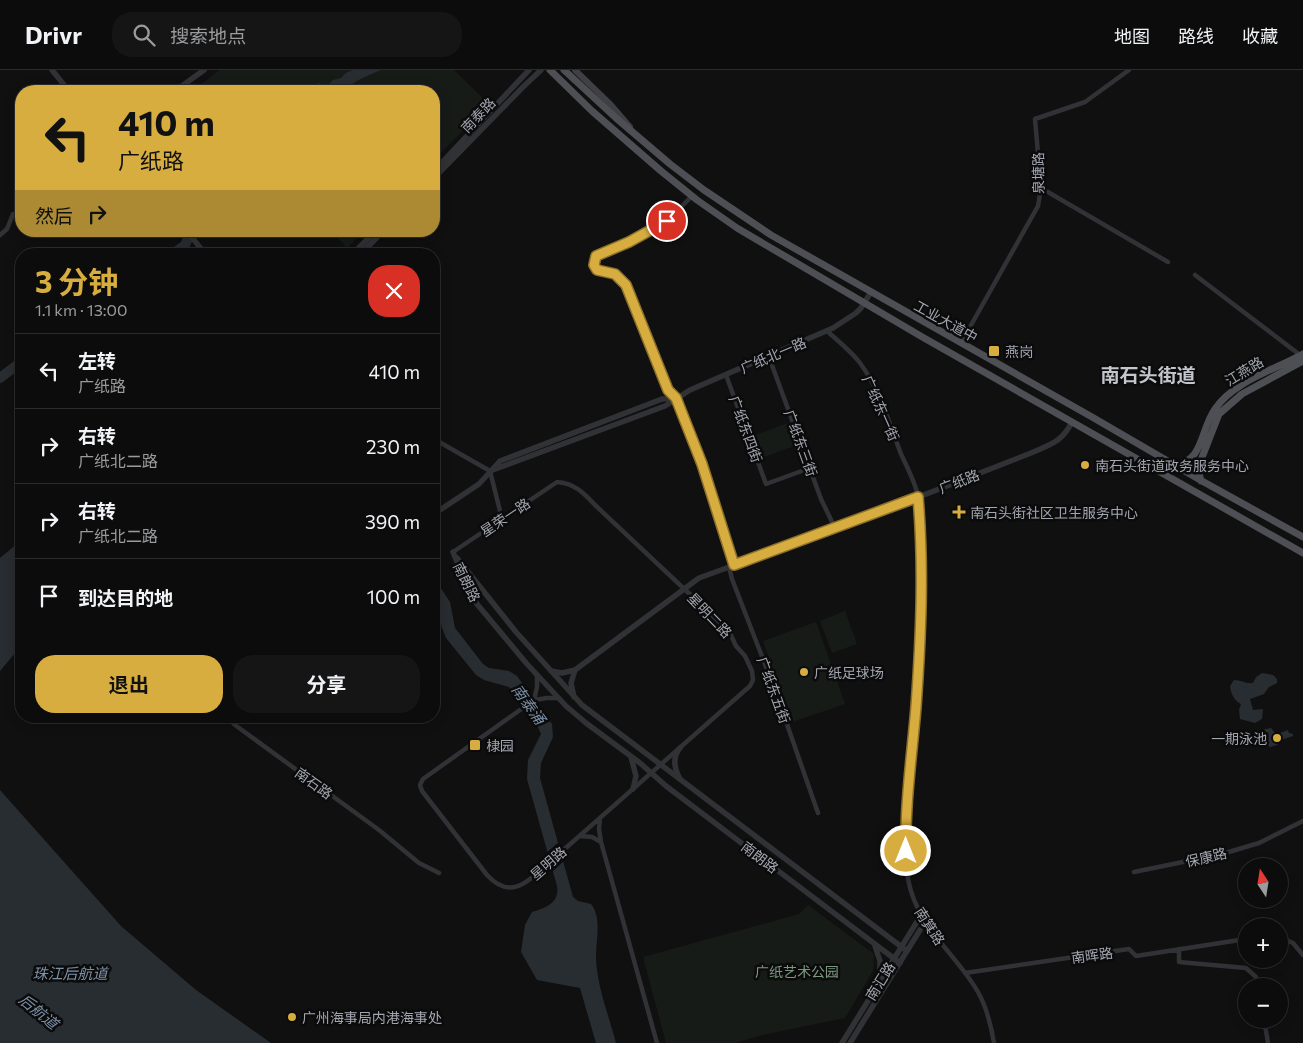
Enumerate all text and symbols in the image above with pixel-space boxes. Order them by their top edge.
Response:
search box [112,12,462,57]
text: Drivr [25,20,82,49]
icon: search [130,21,158,49]
text: 搜索地点 [170,24,246,47]
text: 地图 [1114,25,1150,47]
text: 路线 [1178,25,1214,47]
text: 收藏 [1242,25,1278,47]
street label: 南泰路 [457,94,499,136]
text: 410 m [118,100,215,143]
icon: left [35,105,100,170]
text: 广纸路 [118,147,184,174]
street label: 泉塘路 [1029,152,1047,194]
icon: right [83,200,111,228]
pin [646,200,688,242]
text: 然后 [35,204,73,227]
icon: arrive [653,207,681,235]
text: 3 分钟 [35,262,118,299]
button: close [368,265,420,317]
street label: 工业大道中 [911,297,981,345]
text: 1.1 km · 13:00 [35,300,127,319]
street label: 广纸北一路 [737,334,809,376]
place label: 燕岗 [1005,343,1033,360]
marker: 燕岗 [987,344,1001,358]
text: 左转 [78,349,116,372]
street label: 江燕路 [1222,353,1266,389]
icon: left [35,357,63,385]
text: 410 m [368,360,420,383]
district label: 南石头街道 [1100,363,1196,386]
street label: 广纸东一街 [859,373,903,443]
text: 广纸路 [78,376,126,395]
street label: 广纸东四街 [726,393,766,465]
street label: 广纸东三街 [781,407,821,479]
text: 右转 [78,424,116,447]
icon: right [35,432,63,460]
text: 230 m [366,435,420,458]
text: 广纸北二路 [78,451,158,470]
place label: 南石头街道政务服务中心 [1095,457,1249,474]
marker: 南石头街道政务服务中心 [1079,459,1091,471]
street label: 广纸路 [936,466,982,496]
street label: 星荣一路 [477,494,533,540]
text: 右转 [78,499,116,522]
place label: 南石头街社区卫生服务中心 [970,504,1138,521]
marker: 南石头街社区卫生服务中心 [952,505,966,519]
icon: right [35,507,63,535]
text: 390 m [365,510,420,533]
text: 广纸北二路 [78,526,158,545]
street label: 南朗路 [450,559,484,605]
icon: arrive [35,582,63,610]
text: 100 m [367,585,420,608]
text: 到达目的地 [78,586,173,609]
street label: 星明二路 [684,589,736,641]
street label: 广纸东五街 [754,654,794,726]
button: 退出 [35,655,223,713]
button: 分享 [233,655,420,713]
place label: 广纸足球场 [814,664,884,681]
marker: 广纸足球场 [798,666,810,678]
water label: 南泰涌 [508,681,551,729]
place label: 一期泳池 [1211,730,1267,747]
marker: 一期泳池 [1271,732,1283,744]
place label: 棣园 [486,737,514,754]
marker: 棣园 [468,738,482,752]
street label: 南石路 [292,764,336,802]
position arrow [879,824,931,876]
street label: 南朗路 [738,838,782,876]
street label: 星明路 [527,843,569,883]
street label: 保康路 [1184,844,1228,870]
north arrow [1238,858,1288,908]
map controls [1238,858,1288,1028]
street label: 南箕路 [911,904,949,948]
button: + [1238,918,1288,968]
street label: 南晖路 [1070,944,1114,966]
street label: 南汇路 [862,959,898,1003]
park label: 广纸艺术公园 [755,963,839,980]
water label: 珠江后航道 [32,964,109,982]
button: − [1238,978,1288,1028]
water label: 后航道 [16,990,64,1033]
place label: 广州海事局内港海事处 [302,1009,442,1026]
marker: 广州海事局内港海事处 [286,1011,298,1023]

